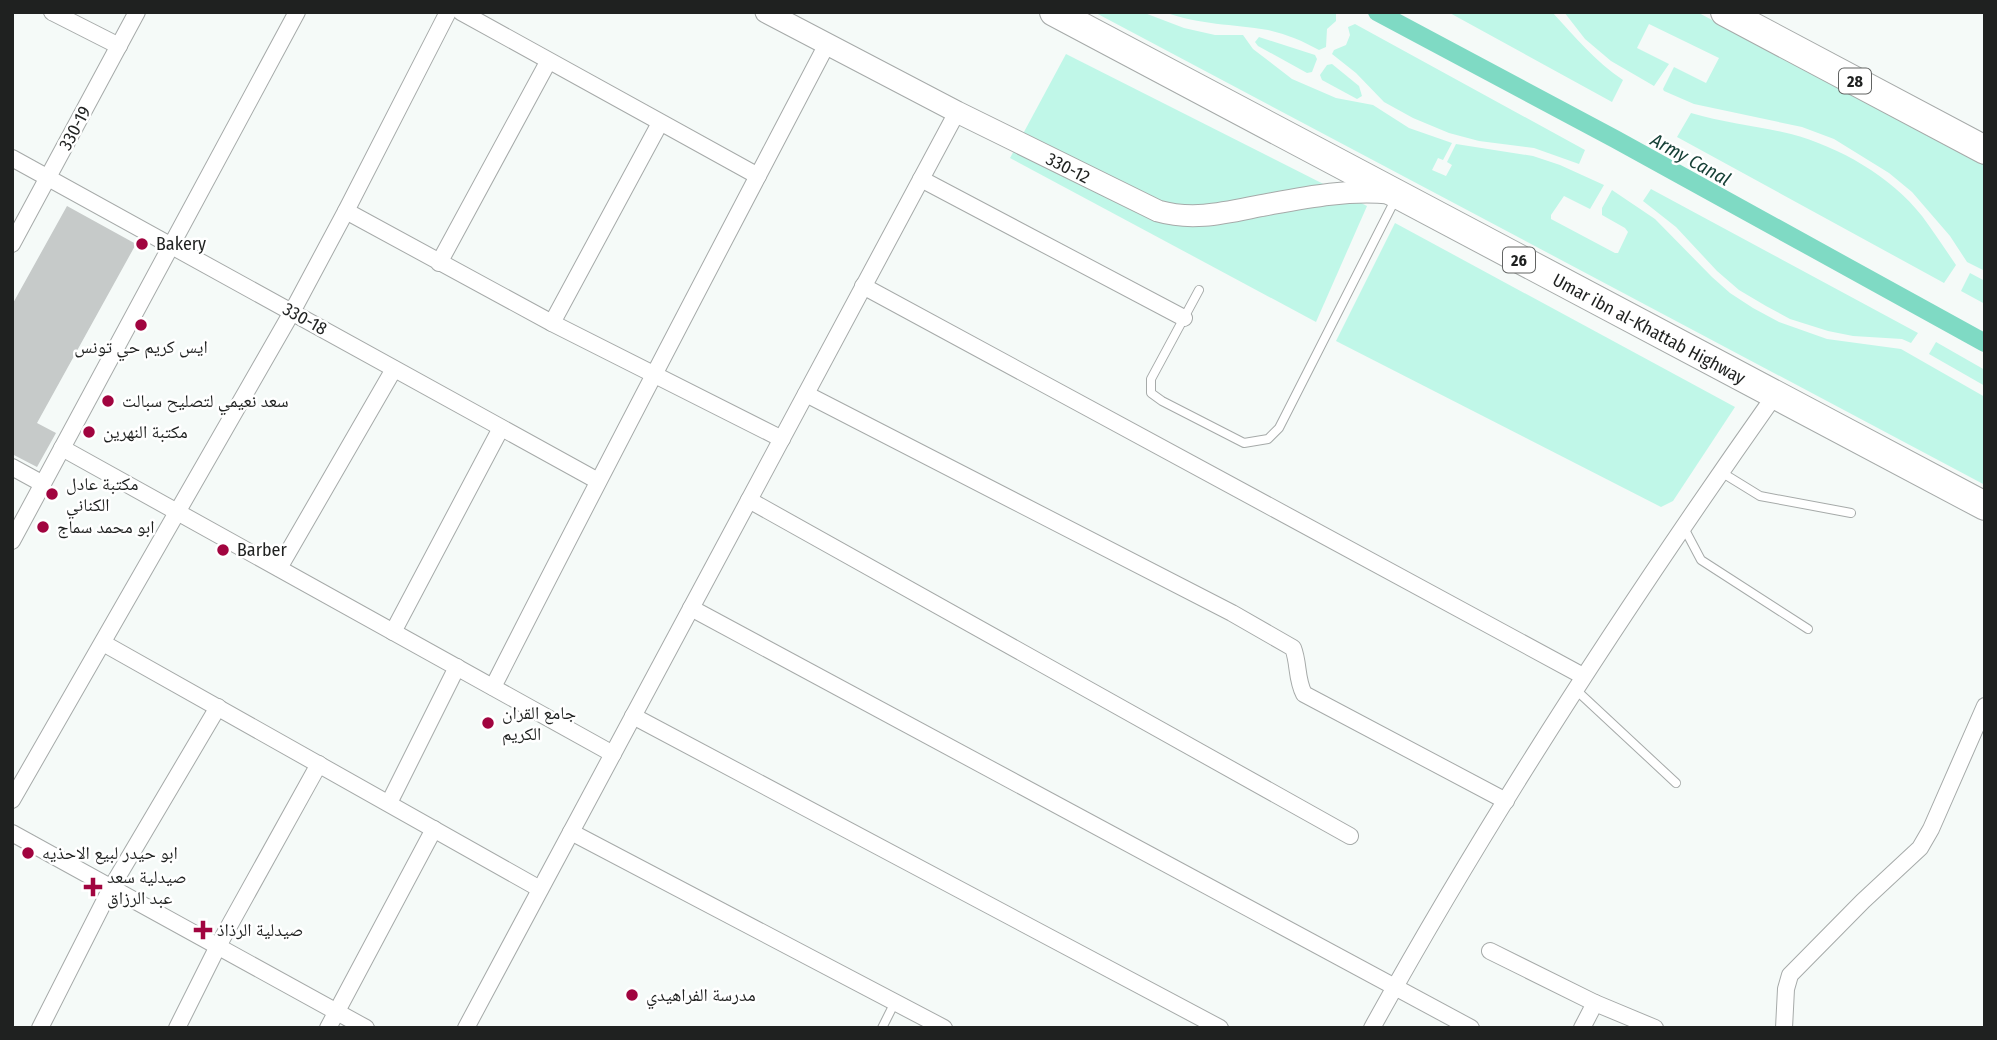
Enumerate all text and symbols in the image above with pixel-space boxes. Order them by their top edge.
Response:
road number: 28 [1839,68,1871,94]
street label: 330-19 [54,102,96,154]
water label: Army Canal [1646,128,1735,191]
street label: 330-12 [1043,148,1094,188]
place label: Bakery [156,233,206,255]
marker: Bakery [134,236,150,252]
road number: 26 [1503,248,1535,272]
street label: Umar ibn al-Khattab Highway [1549,269,1749,389]
street label: 330-18 [279,298,331,340]
marker: ايس كريم حي تونس [133,317,149,333]
place label: ايس كريم حي تونس [74,336,208,362]
place label: سعد نعيمي لتصليح سبالت [122,390,289,416]
marker: سعد نعيمي لتصليح سبالت [100,393,116,409]
place label: مكتبة النهرين [103,421,188,443]
marker: مكتبة النهرين [81,424,97,440]
place label: مكتبة عادل الكناني [66,473,138,520]
marker: مكتبة عادل الكناني [44,486,60,502]
place label: ابو محمد سماج [57,516,155,539]
marker: ابو محمد سماج [35,519,51,535]
place label: Barber [237,539,287,561]
marker: Barber [215,542,231,558]
place label: جامع القران الكريم [502,702,576,746]
marker: جامع القران الكريم [480,715,496,731]
place label: ابو حيدر لبيع الاحذيه [42,842,178,865]
marker: ابو حيدر لبيع الاحذيه [20,845,36,861]
place label: صيدلية سعد عبد الرزاق [107,866,187,909]
marker: صيدلية سعد عبد الرزاق [85,879,101,895]
place label: صيدلية الرذاذ [217,919,303,941]
marker: صيدلية الرذاذ [195,922,211,938]
place label: مدرسة الفراهيدي [646,984,756,1010]
marker: مدرسة الفراهيدي [624,987,640,1003]

